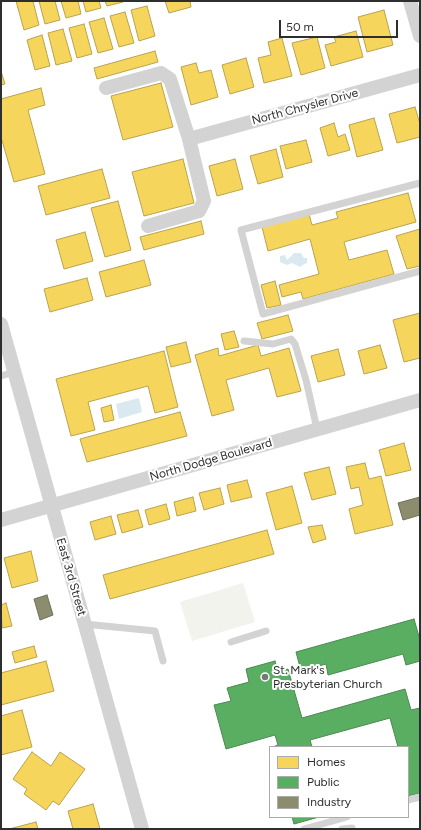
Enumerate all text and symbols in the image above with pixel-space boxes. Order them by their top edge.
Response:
scale bar [281,12,400,38]
text: 50 m [286,20,314,34]
street label: North Chrysler Drive [250,86,360,128]
street label: North Dodge Boulevard [148,436,274,484]
street label: East 3rd Street [53,536,89,618]
place label: St. Mark's Presbyterian Church [273,663,382,691]
marker: St. Mark's Presbyterian Church [260,672,270,682]
legend [269,746,409,818]
text: Homes [307,755,345,769]
text: Public [307,775,340,789]
text: Industry [307,795,351,809]

